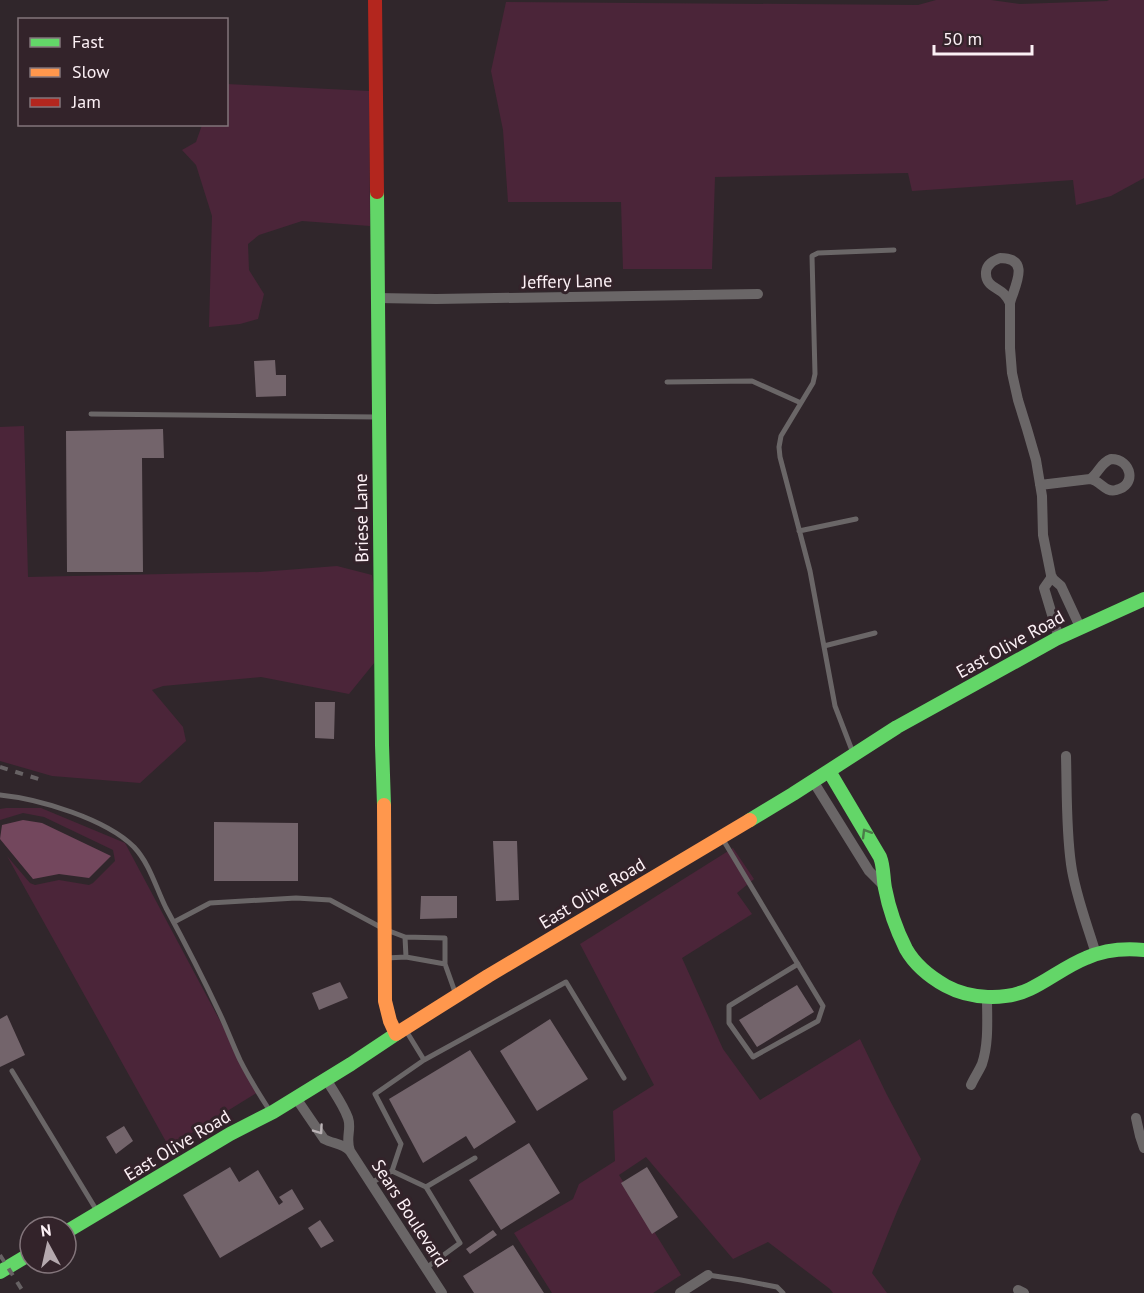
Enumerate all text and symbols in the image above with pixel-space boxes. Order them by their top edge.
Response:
legend [18,18,228,126]
scale bar [934,18,1032,56]
text: 50 m [943,27,982,50]
text: Fast [72,30,104,53]
text: Slow [72,60,110,83]
text: Jam [71,90,101,113]
street label: Jeffery Lane [521,269,612,293]
street label: Briese Lane [349,473,373,563]
street label: East Olive Road [952,605,1068,683]
one-way arrow [862,829,873,839]
street label: East Olive Road [535,852,649,934]
street label: East Olive Road [120,1104,234,1186]
one-way arrow [312,1124,323,1135]
street label: Sears Boulevard [367,1155,453,1271]
north arrow [18,1215,78,1275]
text: N [39,1220,53,1241]

